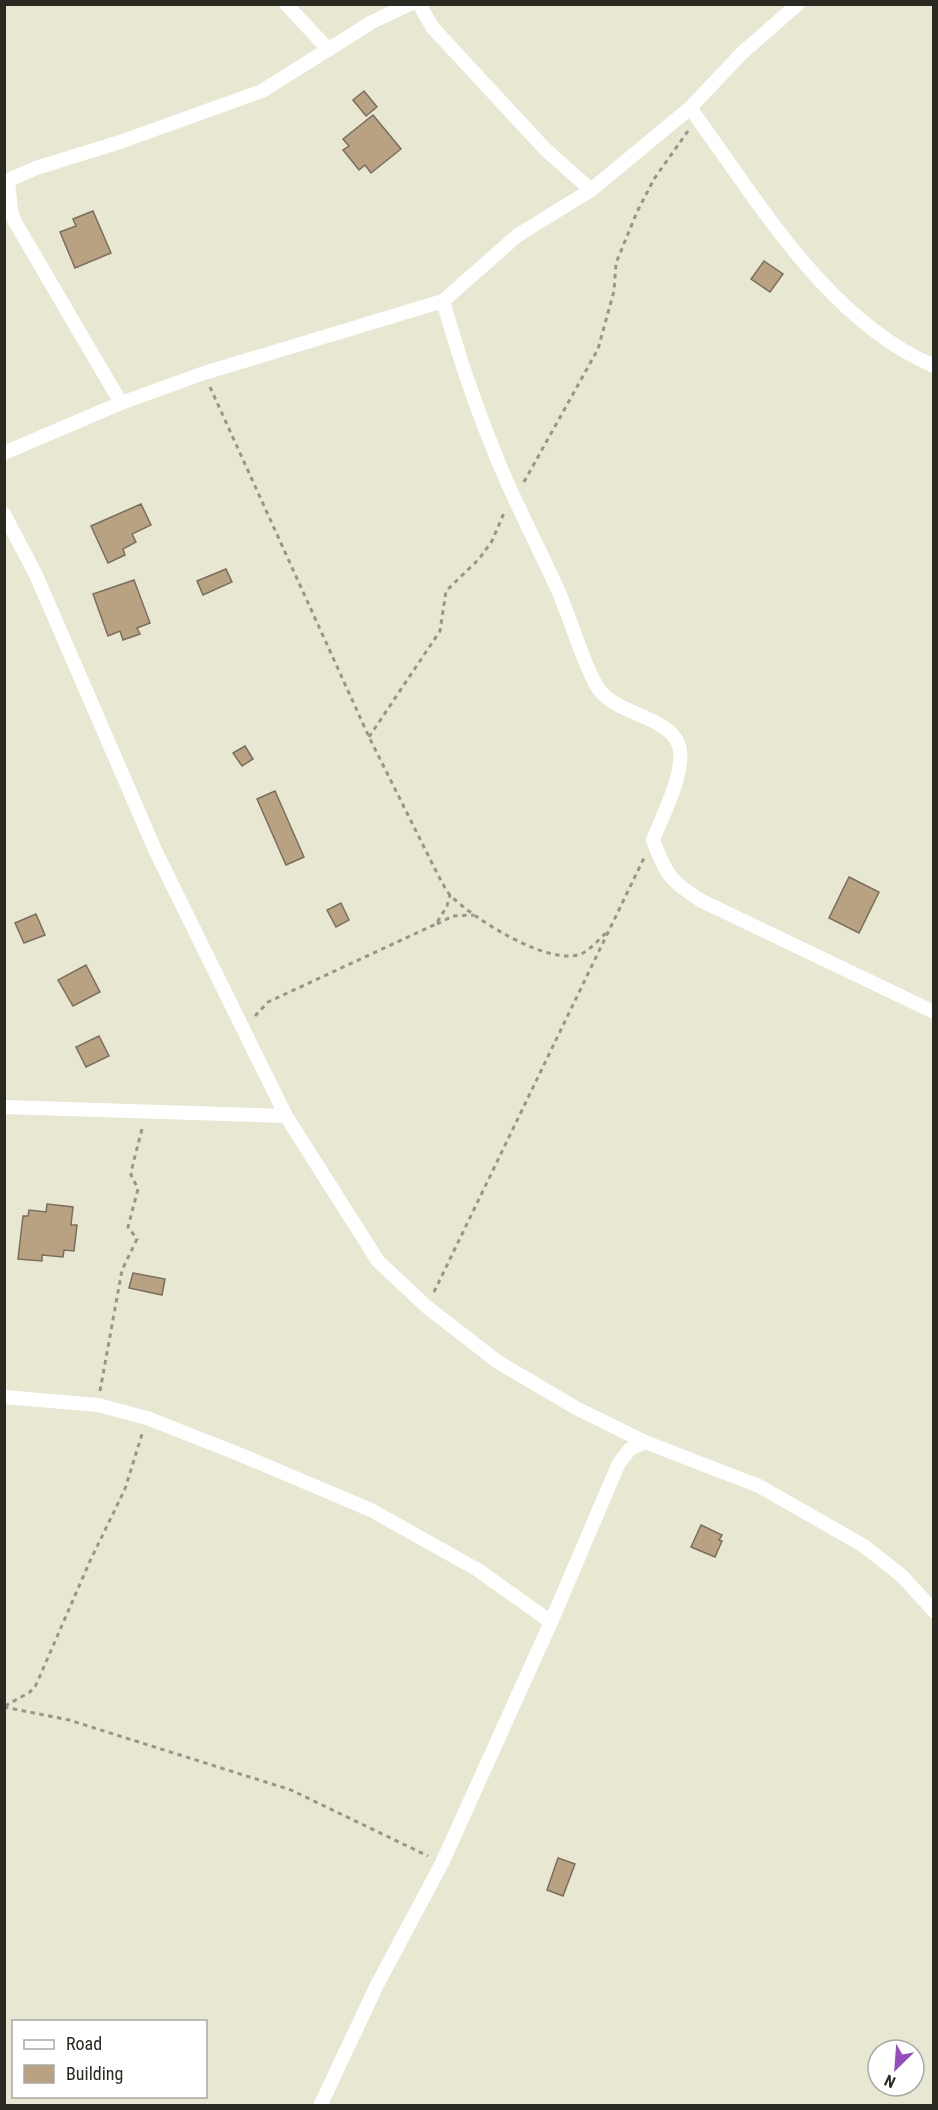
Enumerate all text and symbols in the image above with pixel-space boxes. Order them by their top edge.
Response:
legend [12,2020,207,2098]
text: Road [66,2033,102,2054]
north arrow [866,2038,926,2098]
text: Building [66,2063,123,2084]
text: N [881,2070,898,2092]

